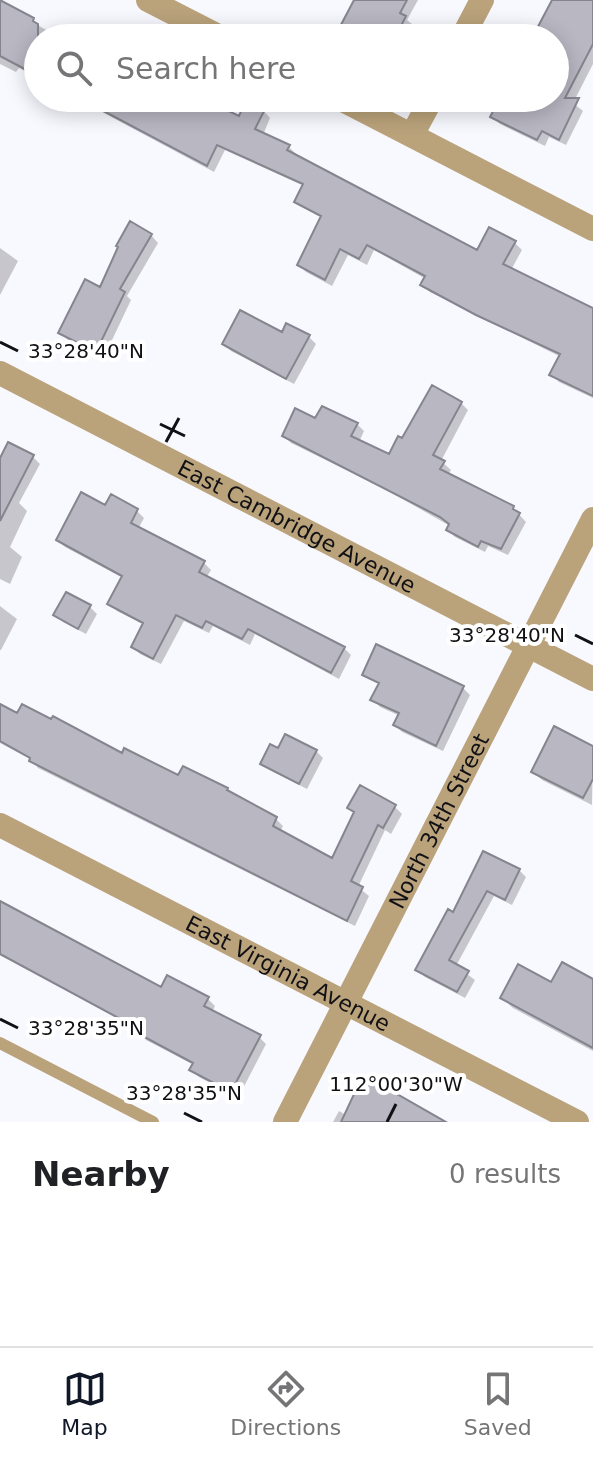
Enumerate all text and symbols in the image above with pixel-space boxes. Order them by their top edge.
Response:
search box [24,24,569,112]
icon: search [52,46,96,90]
text: Search here [116,51,296,86]
text: 33°28'40"N [28,339,144,363]
street label: East Cambridge Avenue [173,455,420,598]
text: 33°28'40"N [449,623,565,647]
street label: North 34th Street [384,729,494,913]
street label: East Virginia Avenue [182,911,394,1037]
text: 33°28'35"N [28,1016,144,1040]
text: 112°00'30"W [329,1072,463,1096]
text: 33°28'35"N [126,1081,242,1105]
text: Nearby [32,1154,170,1194]
text: 0 results [449,1159,561,1189]
tab: Map [61,1367,108,1440]
tab: Directions [230,1367,341,1440]
tab: Saved [464,1367,532,1440]

